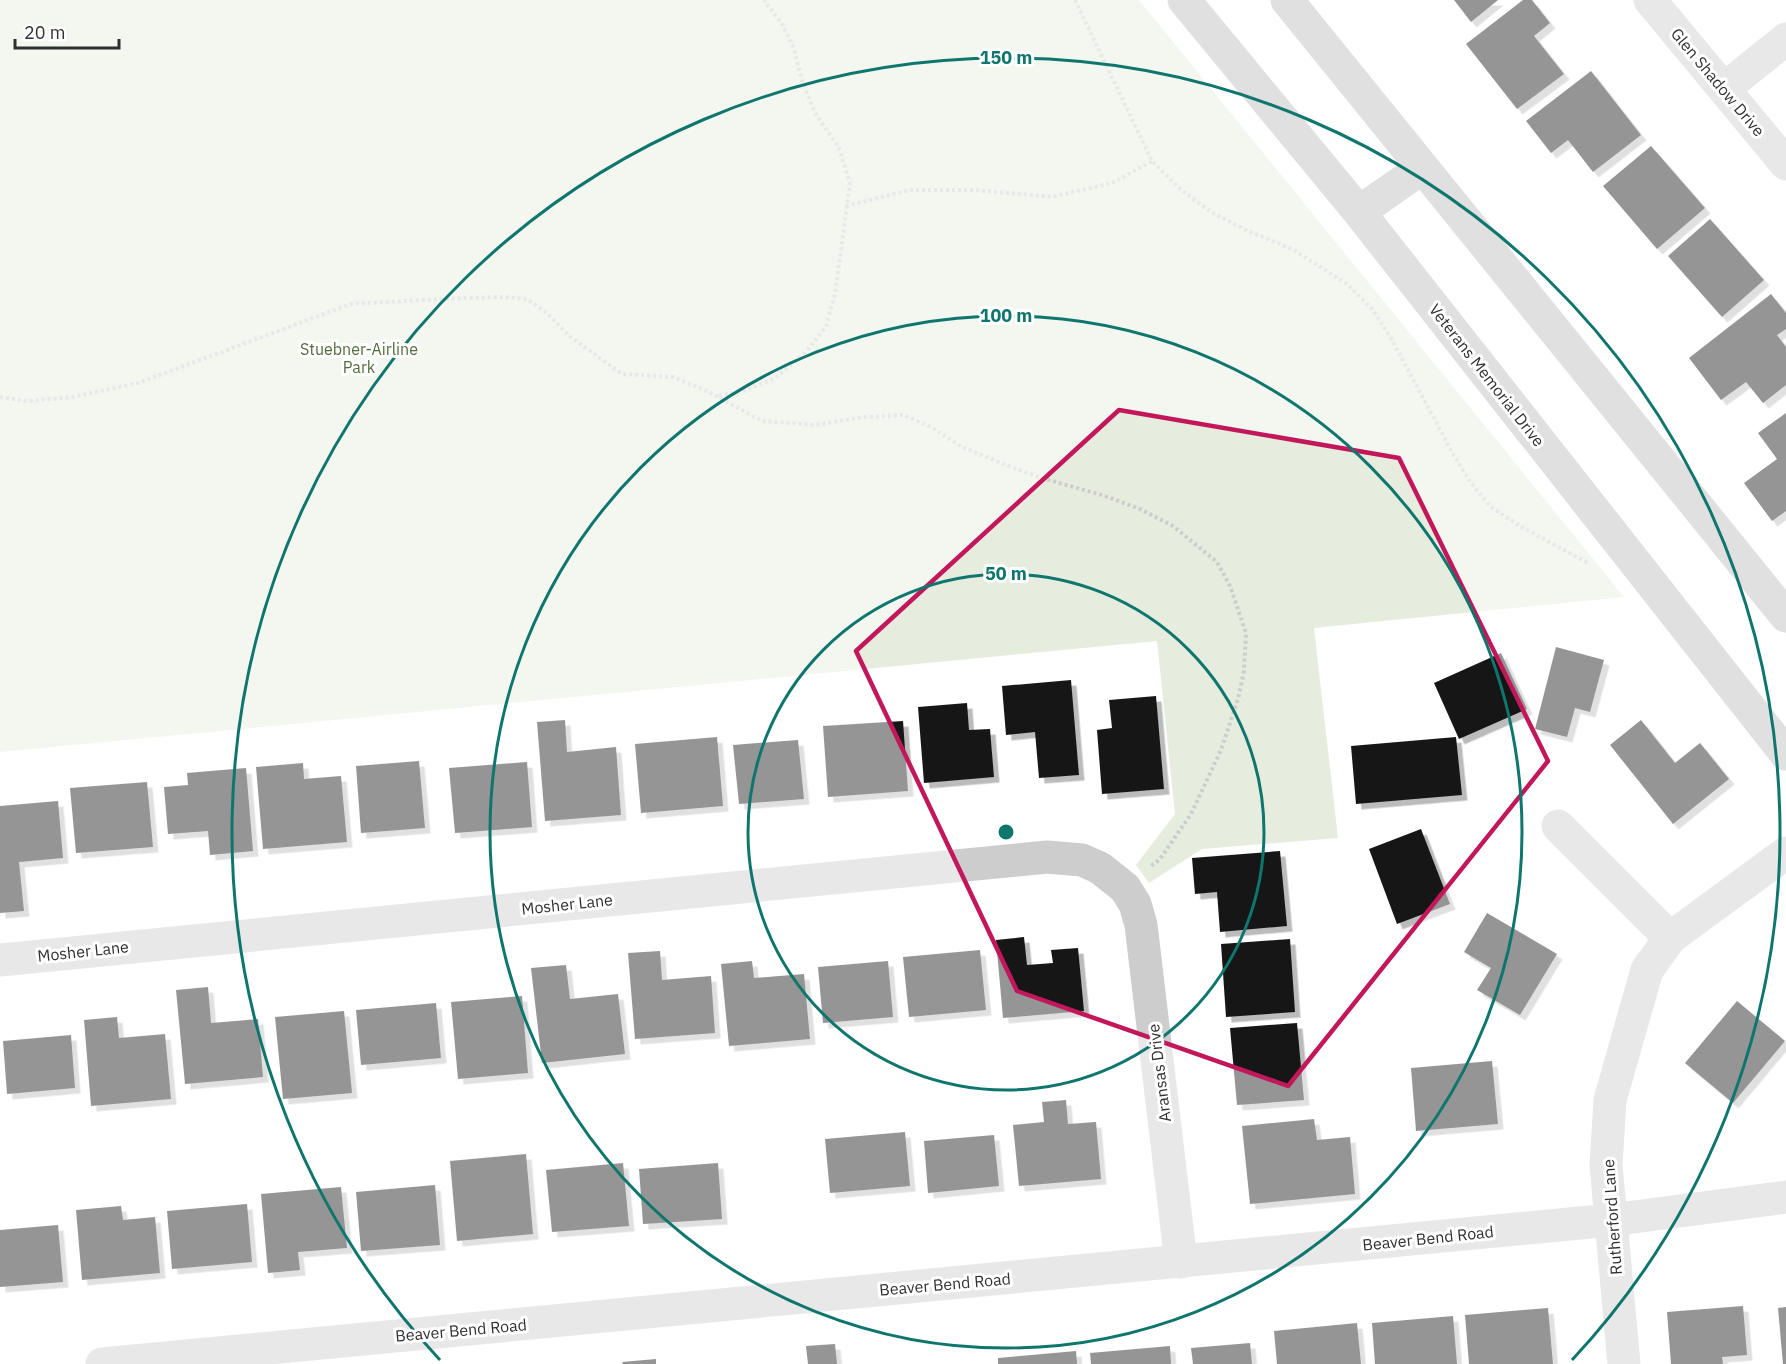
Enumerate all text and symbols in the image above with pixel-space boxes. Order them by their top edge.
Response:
scale bar [15,12,118,50]
text: 20 m [24,21,66,44]
street label: Glen Shadow Drive [1667,24,1769,140]
text: 150 m [980,46,1032,69]
street label: Veterans Memorial Drive [1425,300,1549,451]
text: 100 m [980,304,1032,327]
park label: Stuebner-Airline Park [300,339,418,377]
text: 50 m [985,562,1027,585]
centre of rings [996,822,1016,842]
street label: Mosher Lane [520,889,614,919]
street label: Mosher Lane [36,936,130,966]
street label: Aransas Drive [1143,1023,1175,1123]
street label: Rutherford Lane [1598,1158,1626,1276]
street label: Beaver Bend Road [1361,1221,1495,1255]
street label: Beaver Bend Road [878,1268,1012,1300]
street label: Beaver Bend Road [394,1314,528,1346]

